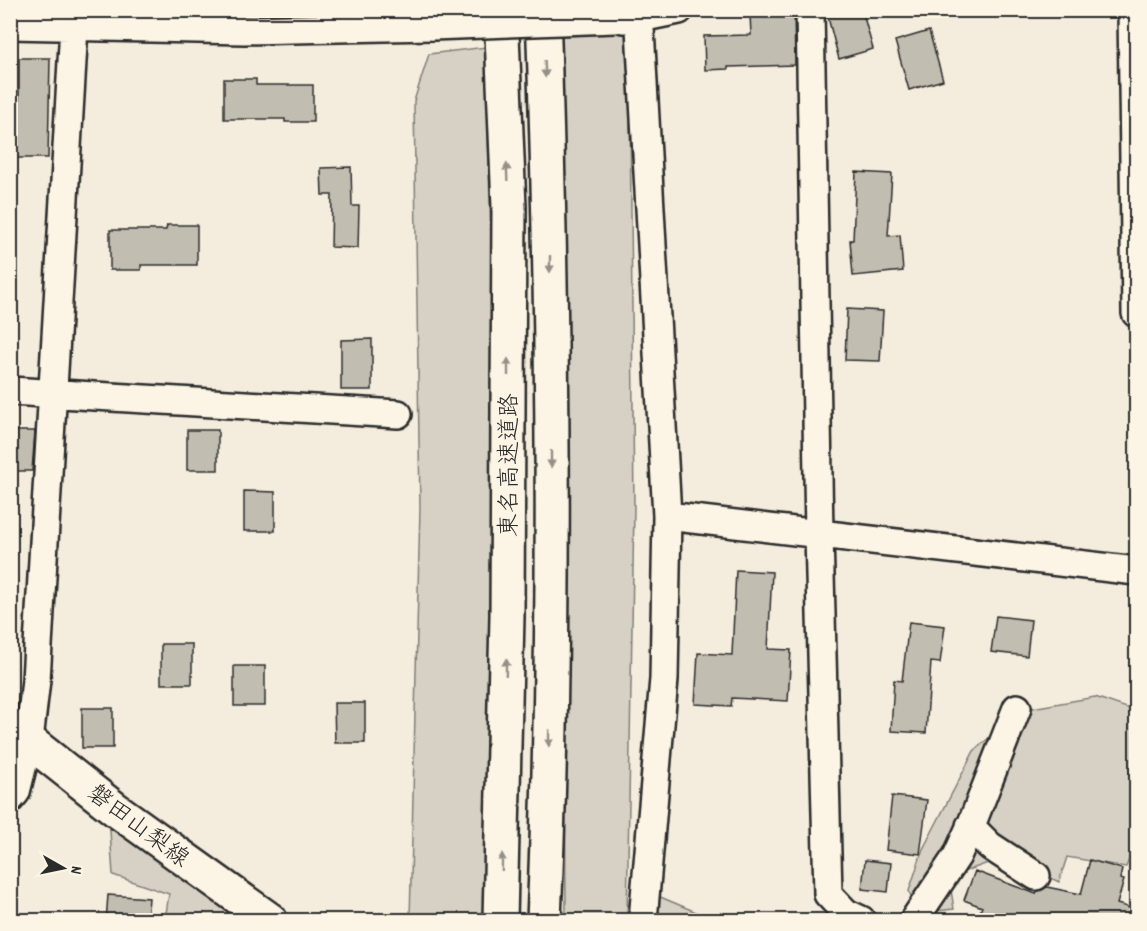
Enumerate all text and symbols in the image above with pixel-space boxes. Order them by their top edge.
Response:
one-way arrow [540,59,550,78]
one-way arrow [503,163,512,182]
one-way arrow [545,254,555,273]
one-way arrow [503,358,513,377]
street label: 東名高速道路 [494,393,528,537]
one-way arrow [546,449,556,468]
one-way arrow [501,658,511,677]
one-way arrow [545,728,554,747]
street label: 磐田山梨線 [79,778,195,877]
north arrow [33,838,93,898]
one-way arrow [498,853,507,872]
text: N [63,864,87,876]

